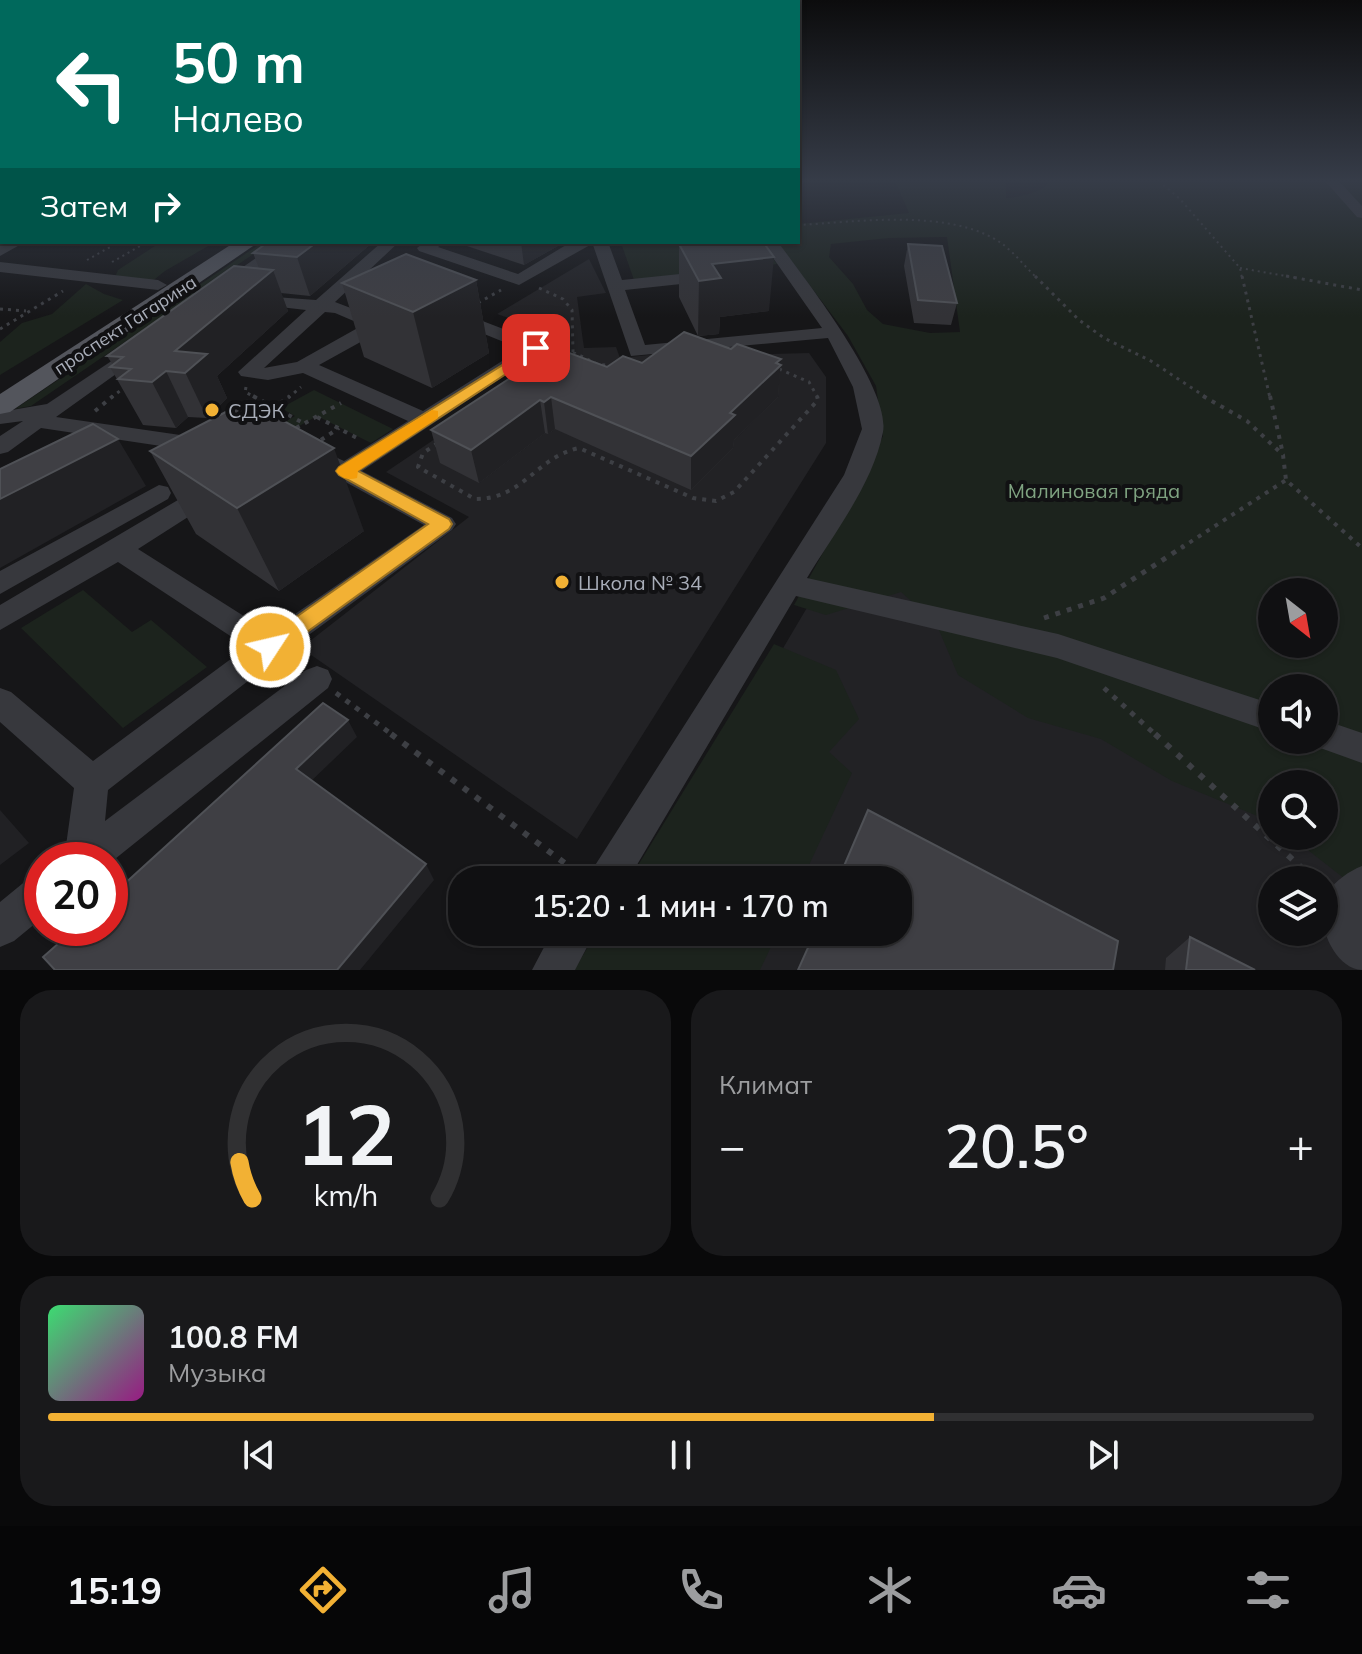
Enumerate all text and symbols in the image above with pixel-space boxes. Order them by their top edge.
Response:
text: 50 m [172,27,305,97]
icon: left [40,32,144,136]
text: Налево [172,96,304,141]
icon: right [144,184,188,228]
text: Затем [40,187,128,225]
street label: проспект Гагарина [49,270,201,380]
pin [502,314,570,382]
icon: arrive [514,326,558,370]
place label: СДЭК [228,398,285,423]
marker: СДЭК [203,401,221,419]
park label: Малиновая гряда [1008,478,1180,503]
place label: Школа № 34 [578,570,702,595]
marker: Школа № 34 [553,573,571,591]
north arrow [1258,578,1338,658]
map controls [1258,578,1338,946]
position arrow [228,605,312,689]
button: sound [1258,674,1338,754]
button: search [1258,770,1338,850]
speed limit sign: 20 [24,842,128,946]
button: layers [1258,866,1338,946]
text: 15:20 · 1 мин · 170 m [531,887,829,925]
text: Климат [719,1068,812,1101]
text: 12 [296,1081,395,1186]
text: 20.5° [944,1108,1089,1183]
text: − [719,1118,745,1173]
text: + [1288,1118,1314,1173]
text: km/h [313,1177,378,1213]
text: 100.8 FM [168,1318,299,1356]
text: Музыка [168,1356,267,1389]
icon: previous [237,1433,281,1477]
icon: pause [659,1433,703,1477]
icon: next [1081,1433,1125,1477]
icon: directions [295,1562,351,1618]
icon: music [484,1562,540,1618]
icon: phone [673,1562,729,1618]
icon: climate [862,1562,918,1618]
icon: car [1051,1562,1107,1618]
icon: filters [1240,1562,1296,1618]
text: 15:19 [66,1568,162,1613]

